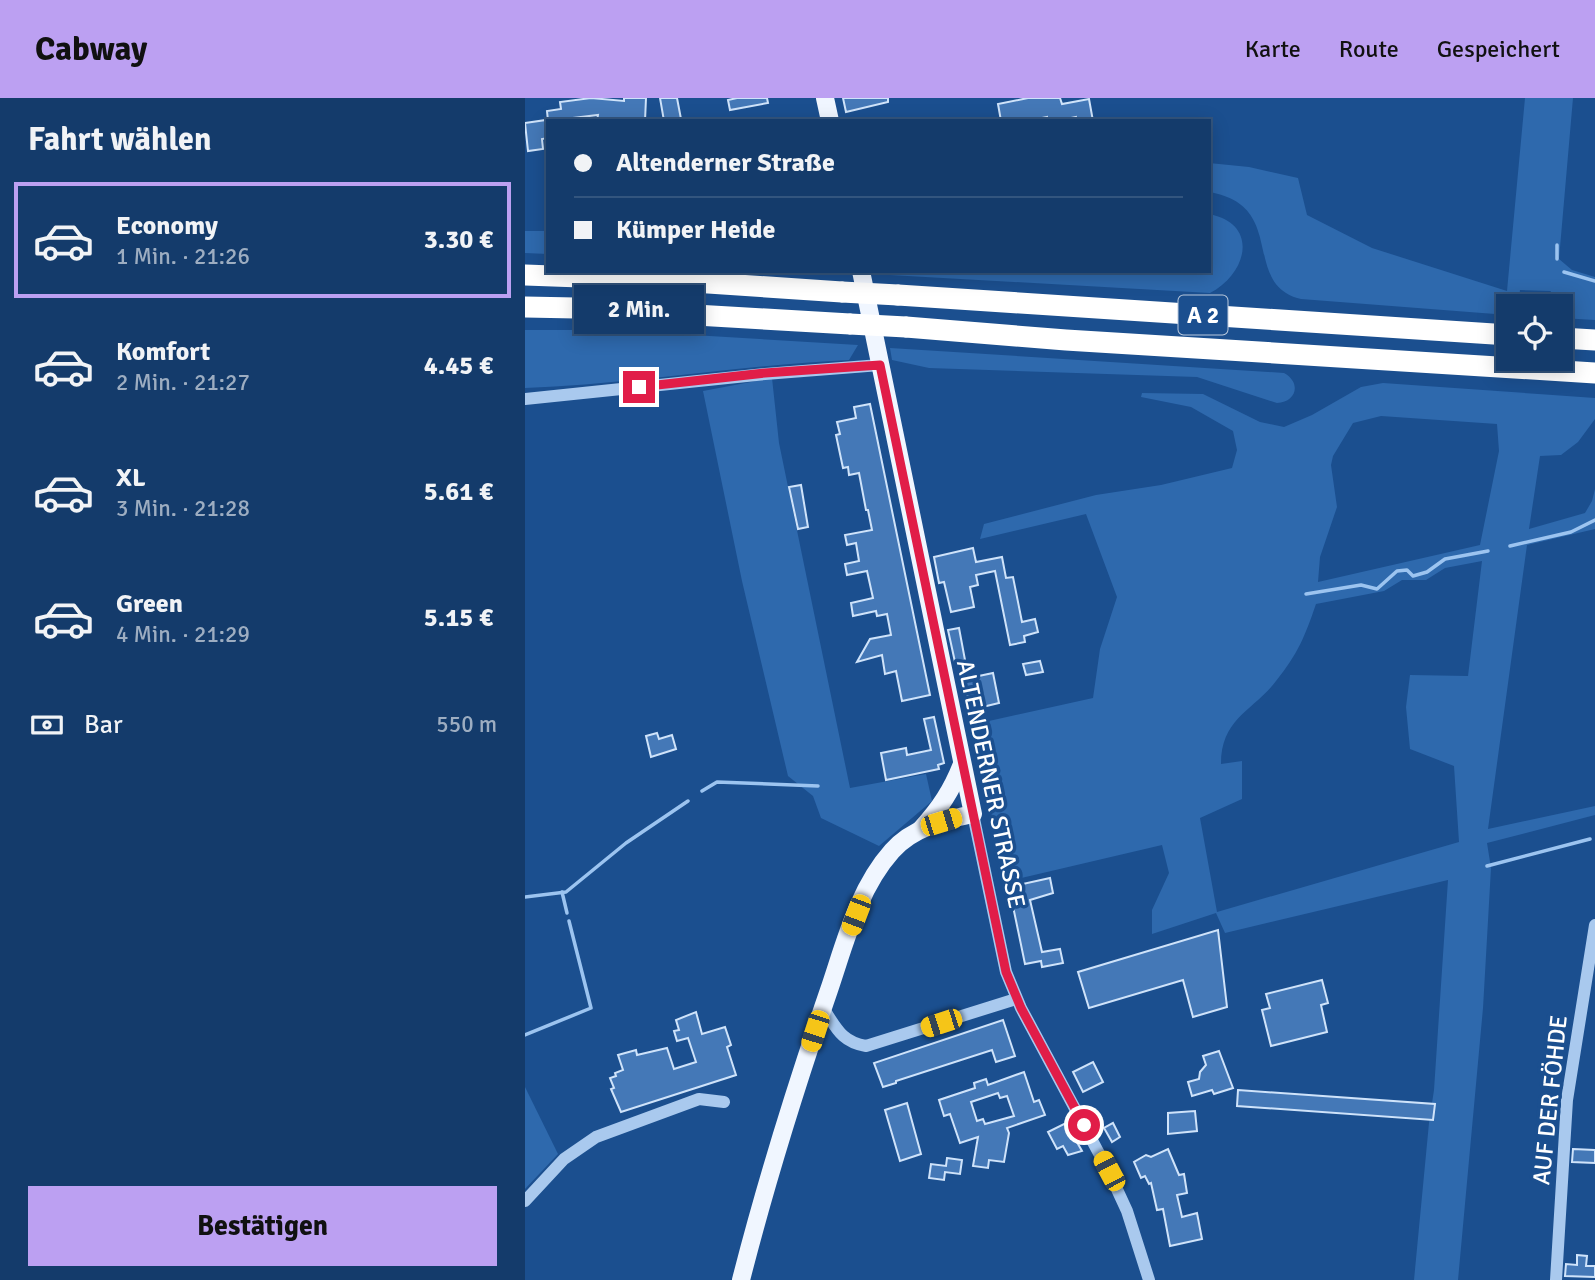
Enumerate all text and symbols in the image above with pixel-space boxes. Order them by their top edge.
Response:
text: Cabway [35,29,147,70]
text: Karte [1245,34,1301,64]
text: Route [1339,34,1399,64]
text: Gespeichert [1437,34,1560,64]
text: Fahrt wählen [28,120,212,159]
text: Altenderner Straße [616,147,835,179]
icon: car [32,209,95,272]
text: Economy [116,210,218,242]
text: Kümper Heide [616,214,775,246]
text: 3.30 € [424,224,493,256]
text: 1 Min. · 21:26 [116,242,250,271]
callout: 2 Min. [574,286,704,334]
map controls [1496,294,1573,371]
button: locate [1496,294,1573,371]
text: 2 Min. [608,295,670,324]
road number: A 2 [1179,296,1227,334]
icon: car [32,335,95,398]
text: Komfort [116,336,210,368]
text: 4.45 € [424,350,493,382]
text: 2 Min. · 21:27 [116,368,250,397]
route end [623,371,655,403]
icon: car [32,461,95,524]
text: XL [116,462,146,494]
text: 5.61 € [424,476,493,508]
text: 3 Min. · 21:28 [116,494,250,523]
icon: car [32,587,95,650]
text: Green [116,588,183,620]
text: 5.15 € [424,602,493,634]
text: 4 Min. · 21:29 [116,620,250,649]
street label: ALTENDERNER STRASSE [950,657,1032,911]
icon: cash [28,706,66,744]
text: Bar [84,709,122,741]
text: 550 m [436,710,497,739]
car [918,806,965,838]
car [839,892,874,938]
car [918,1007,965,1039]
car [799,1008,832,1054]
street label: AUF DER FÖHDE [1526,1014,1574,1186]
route start [1068,1109,1100,1141]
car [1090,1148,1129,1194]
button: Bestätigen [28,1186,497,1266]

